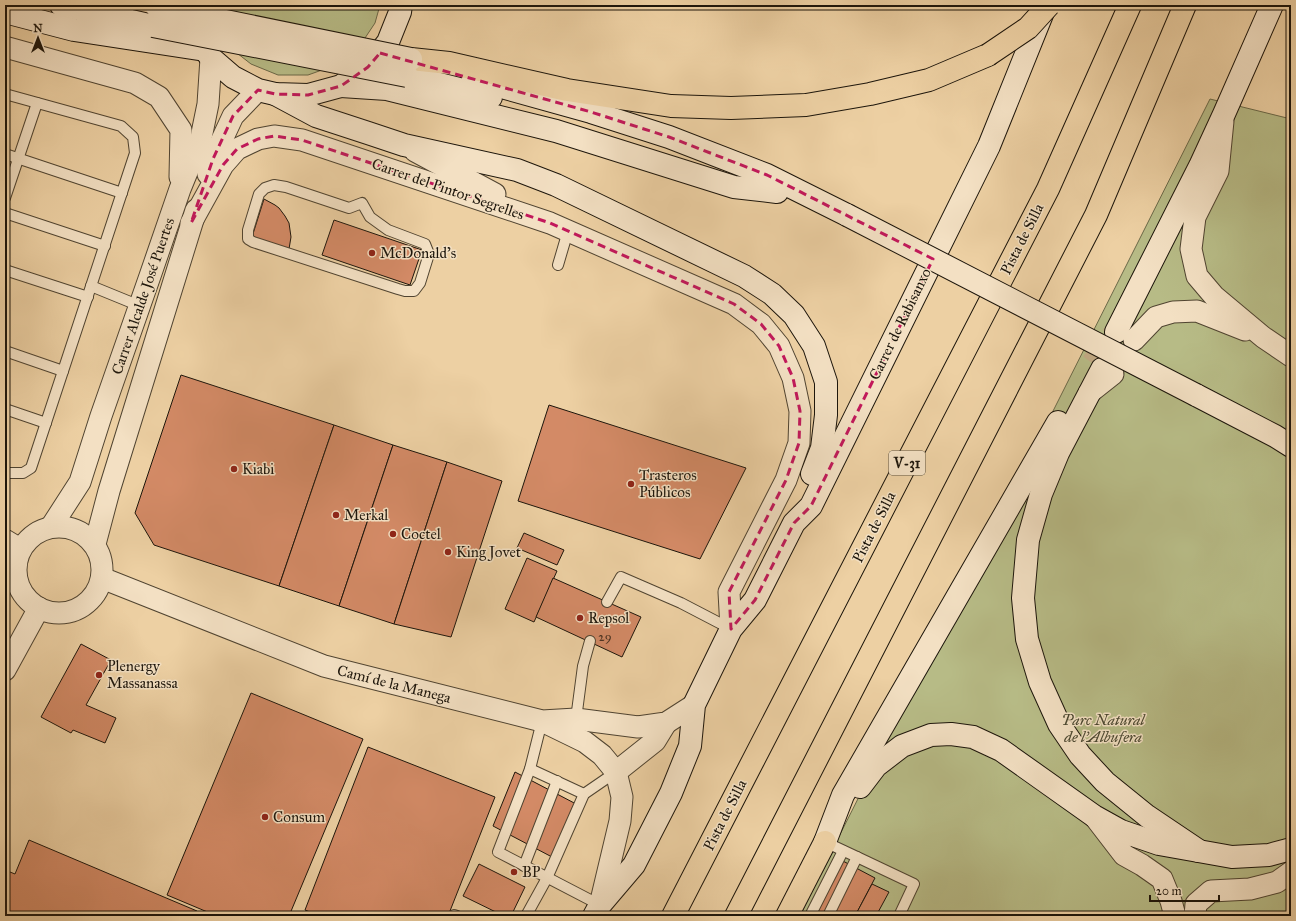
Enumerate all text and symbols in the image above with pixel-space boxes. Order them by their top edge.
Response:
north arrow [18,18,58,58]
text: N [33,22,43,35]
street label: Carrer del Pintor Segrelles [370,154,526,224]
street label: Pista de Silla [996,200,1048,278]
street label: Carrer Alcalde José Puertes [108,215,179,377]
place label: McDonald's [380,244,456,262]
marker: McDonald's [367,248,377,258]
street label: Carrer de Rabisanxo [865,265,935,383]
road number: V-31 [889,451,925,475]
place label: Kiabi [242,460,274,478]
marker: Kiabi [229,464,239,474]
place label: Trasteros Públicos [639,466,697,501]
marker: Trasteros Públicos [626,479,636,489]
street label: Pista de Silla [848,488,900,566]
place label: Merkal [344,506,389,524]
marker: Merkal [331,510,341,520]
place label: Coctel [401,525,442,543]
marker: Coctel [388,529,398,539]
place label: King Jovet [456,543,522,562]
marker: King Jovet [443,547,453,557]
place label: Repsol [588,609,630,627]
marker: Repsol [575,613,585,623]
house number: 29 [598,629,612,645]
place label: Plenergy Massanassa [107,657,178,692]
street label: Camí de la Manega [335,661,453,707]
marker: Plenergy Massanassa [94,670,104,680]
park label: Parc Natural de l'Albufera [1062,711,1146,746]
street label: Pista de Silla [699,776,751,854]
place label: Consum [273,808,325,826]
marker: Consum [260,812,270,822]
place label: BP [522,863,541,881]
marker: BP [509,867,519,877]
scale bar [1150,877,1219,903]
text: 20 m [1156,884,1182,898]

